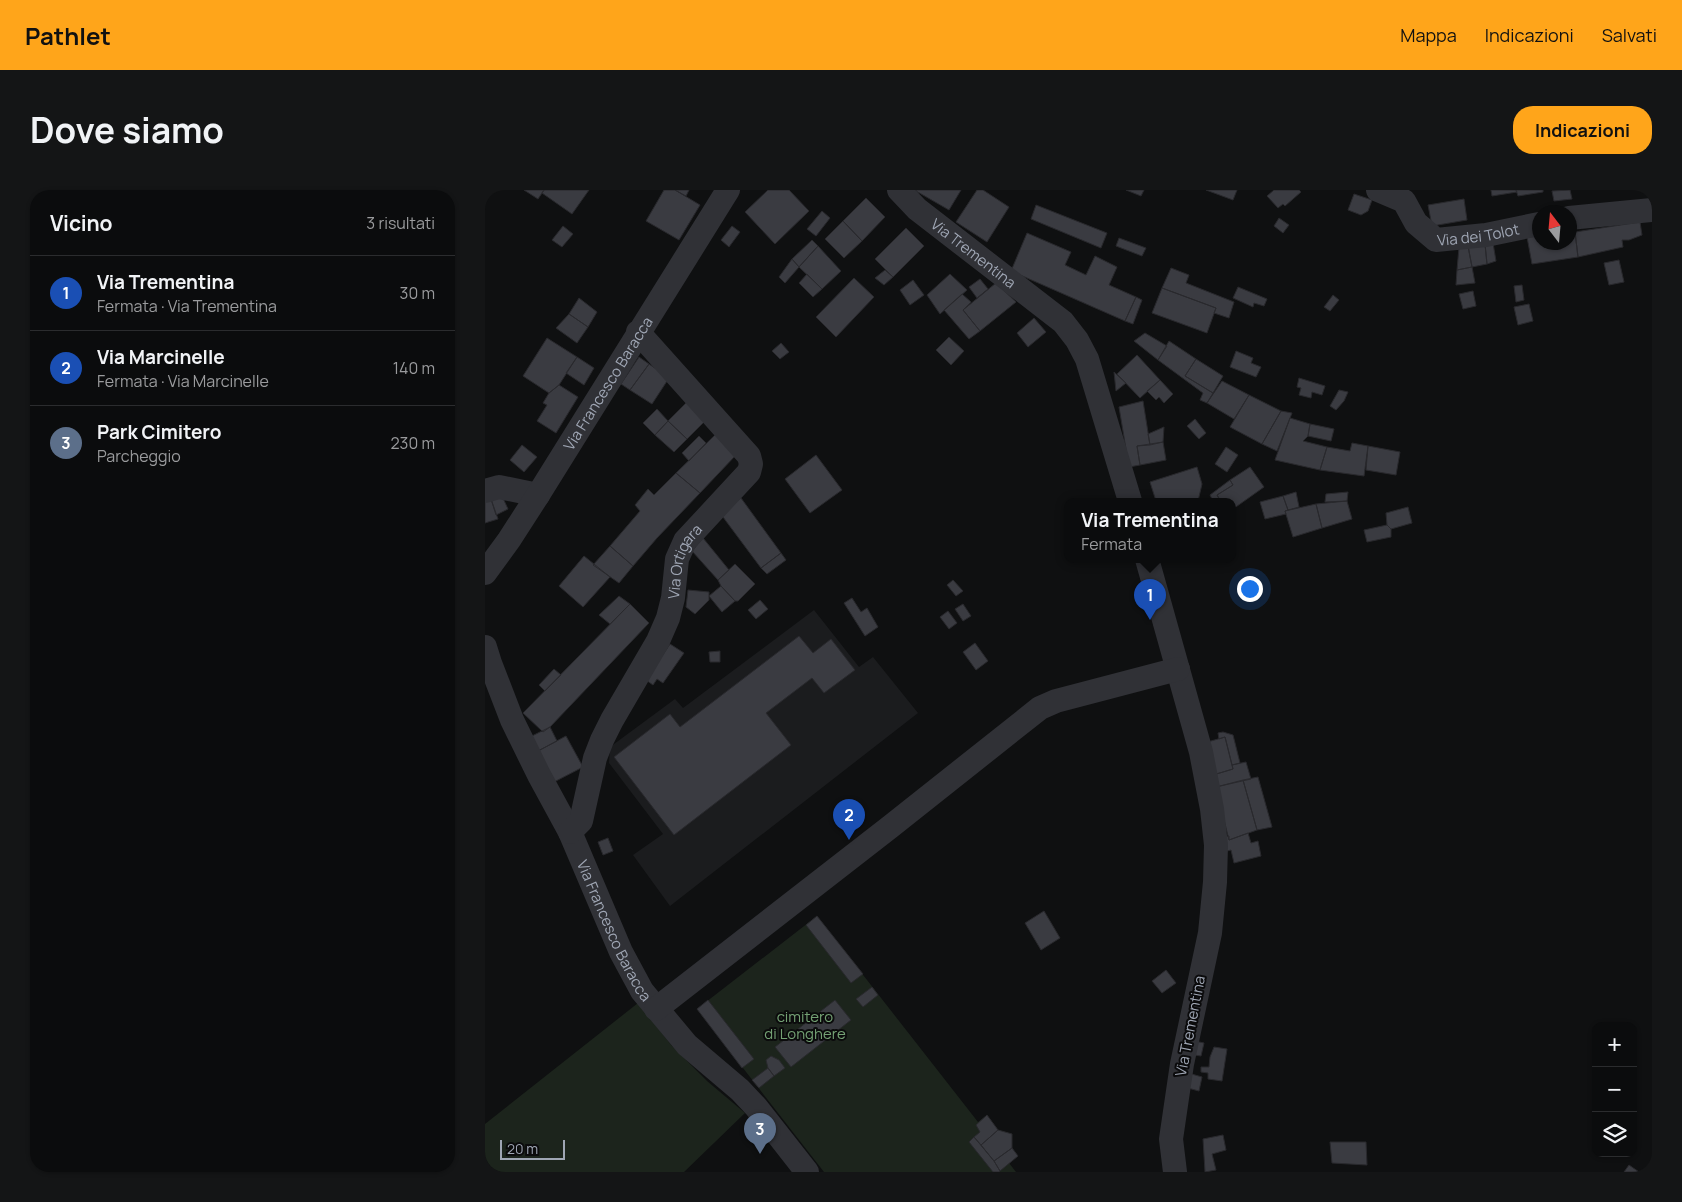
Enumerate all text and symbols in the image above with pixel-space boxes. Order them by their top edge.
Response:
text: Pathlet [25,19,111,52]
text: Mappa [1400,23,1457,47]
text: Indicazioni [1485,23,1574,47]
text: Salvati [1602,23,1657,47]
text: Dove siamo [30,106,224,154]
button: Indicazioni [1513,106,1652,154]
north arrow [1532,205,1577,250]
text: Vicino [50,209,113,237]
text: 3 risultati [366,212,435,234]
street label: Via Trementina [927,213,1021,293]
street label: Via dei Tolot [1436,218,1521,250]
text: Via Trementina [97,269,234,295]
text: 1 [62,282,70,304]
text: 30 m [400,282,435,304]
text: Fermata · Via Trementina [97,295,277,317]
street label: Via Francesco Baracca [558,312,657,454]
text: Via Marcinelle [97,344,225,370]
text: 2 [61,357,71,379]
text: 140 m [393,357,435,379]
text: Fermata · Via Marcinelle [97,370,269,392]
text: Park Cimitero [97,419,221,445]
text: 3 [61,432,71,454]
text: 230 m [391,432,435,454]
text: Parcheggio [97,445,181,467]
popup [1064,498,1236,563]
text: Via Trementina [1081,507,1219,533]
street label: Via Ortigara [662,519,706,600]
text: Fermata [1081,533,1142,555]
your location [1237,576,1263,602]
pin: 1 [1134,579,1166,620]
pin: 2 [833,799,865,840]
street label: Via Francesco Baracca [572,856,657,1006]
street label: Via Trementina [1170,974,1210,1078]
park label: cimitero di Longhere [764,1006,846,1044]
map controls [1592,1022,1637,1157]
button: + [1592,1022,1637,1067]
button: − [1592,1067,1637,1112]
button: layers [1592,1112,1637,1157]
pin: 3 [744,1113,776,1154]
scale bar [500,1137,565,1160]
text: 20 m [507,1139,538,1158]

